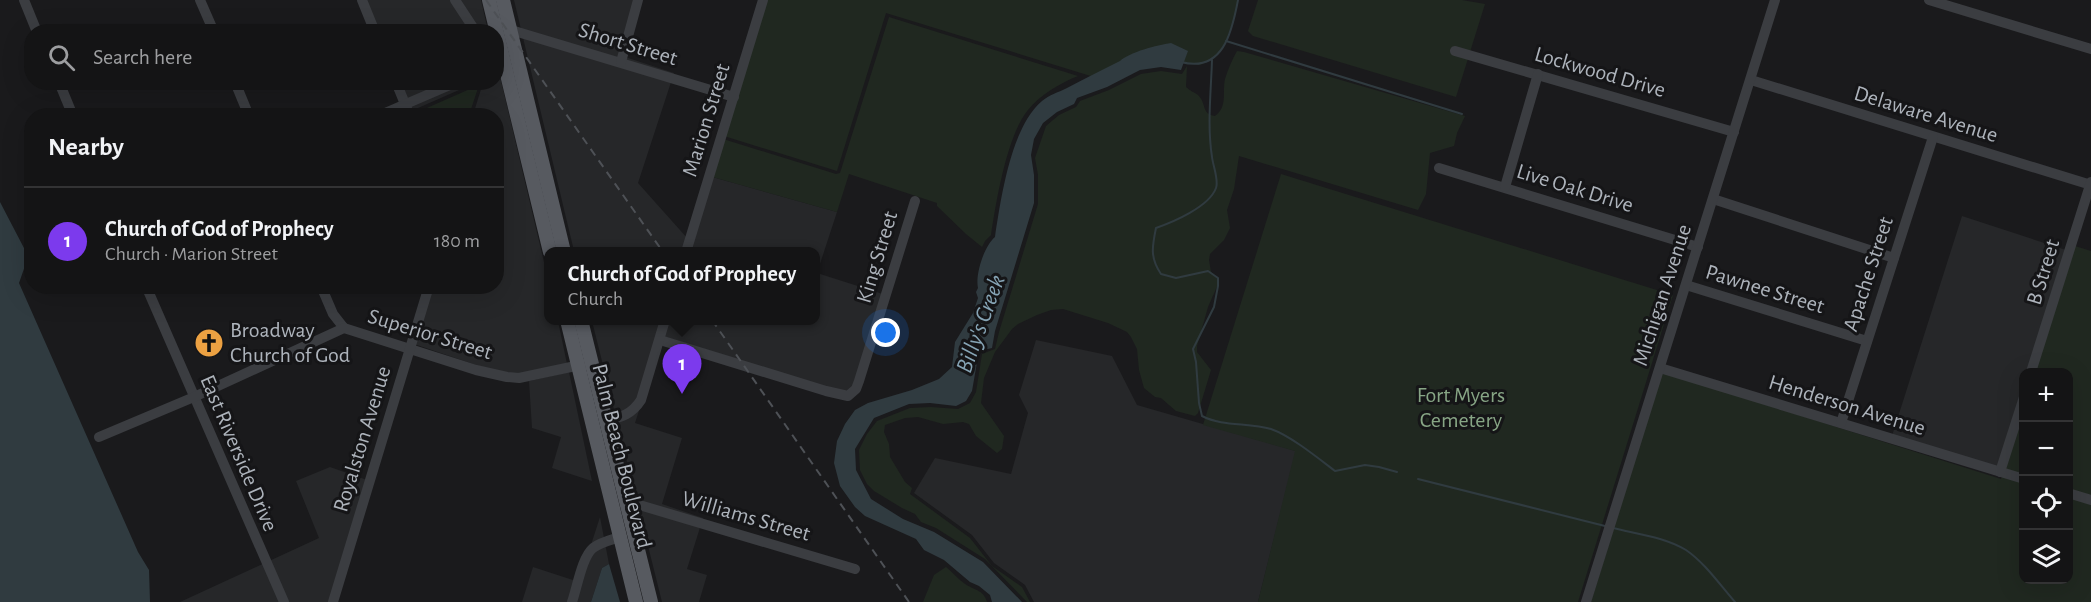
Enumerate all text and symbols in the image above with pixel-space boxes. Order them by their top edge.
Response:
street label: Short Street [576,19,680,69]
search box [24,24,504,90]
icon: search [45,41,78,74]
street label: Lockwood Drive [1532,43,1668,101]
text: Search here [93,46,192,68]
street label: Marion Street [678,61,734,179]
street label: Delaware Avenue [1852,82,2000,146]
text: Nearby [48,134,124,160]
street label: Live Oak Drive [1514,160,1636,216]
street label: King Street [853,208,901,306]
street label: Apache Street [1839,214,1897,334]
text: Church of God of Prophecy [105,218,334,240]
street label: Michigan Avenue [1629,222,1695,368]
text: 1 [64,231,71,251]
text: 180 m [434,231,480,251]
street label: B Street [2023,237,2063,307]
text: Church · Marion Street [105,244,278,264]
popup [544,247,820,325]
street label: Pawnee Street [1703,261,1827,317]
text: Church of God of Prophecy [568,263,796,285]
water label: Billy's Creek [952,272,1010,376]
text: Church [568,289,623,309]
street label: Superior Street [365,305,495,363]
your location [871,318,900,347]
place label: Broadway Church of God [230,319,350,366]
church icon: Broadway Church of God [193,327,225,359]
pin: 1 [662,344,702,394]
street label: Palm Beach Boulevard [588,361,656,551]
street label: Royalston Avenue [329,364,395,514]
map controls [2019,368,2073,584]
button: + [2019,368,2073,422]
street label: Henderson Avenue [1766,371,1928,439]
street label: East Riverside Drive [196,372,282,534]
park label: Fort Myers Cemetery [1417,384,1505,431]
button: − [2019,422,2073,476]
button: locate [2019,476,2073,530]
street label: Williams Street [679,487,813,545]
button: layers [2019,530,2073,584]

